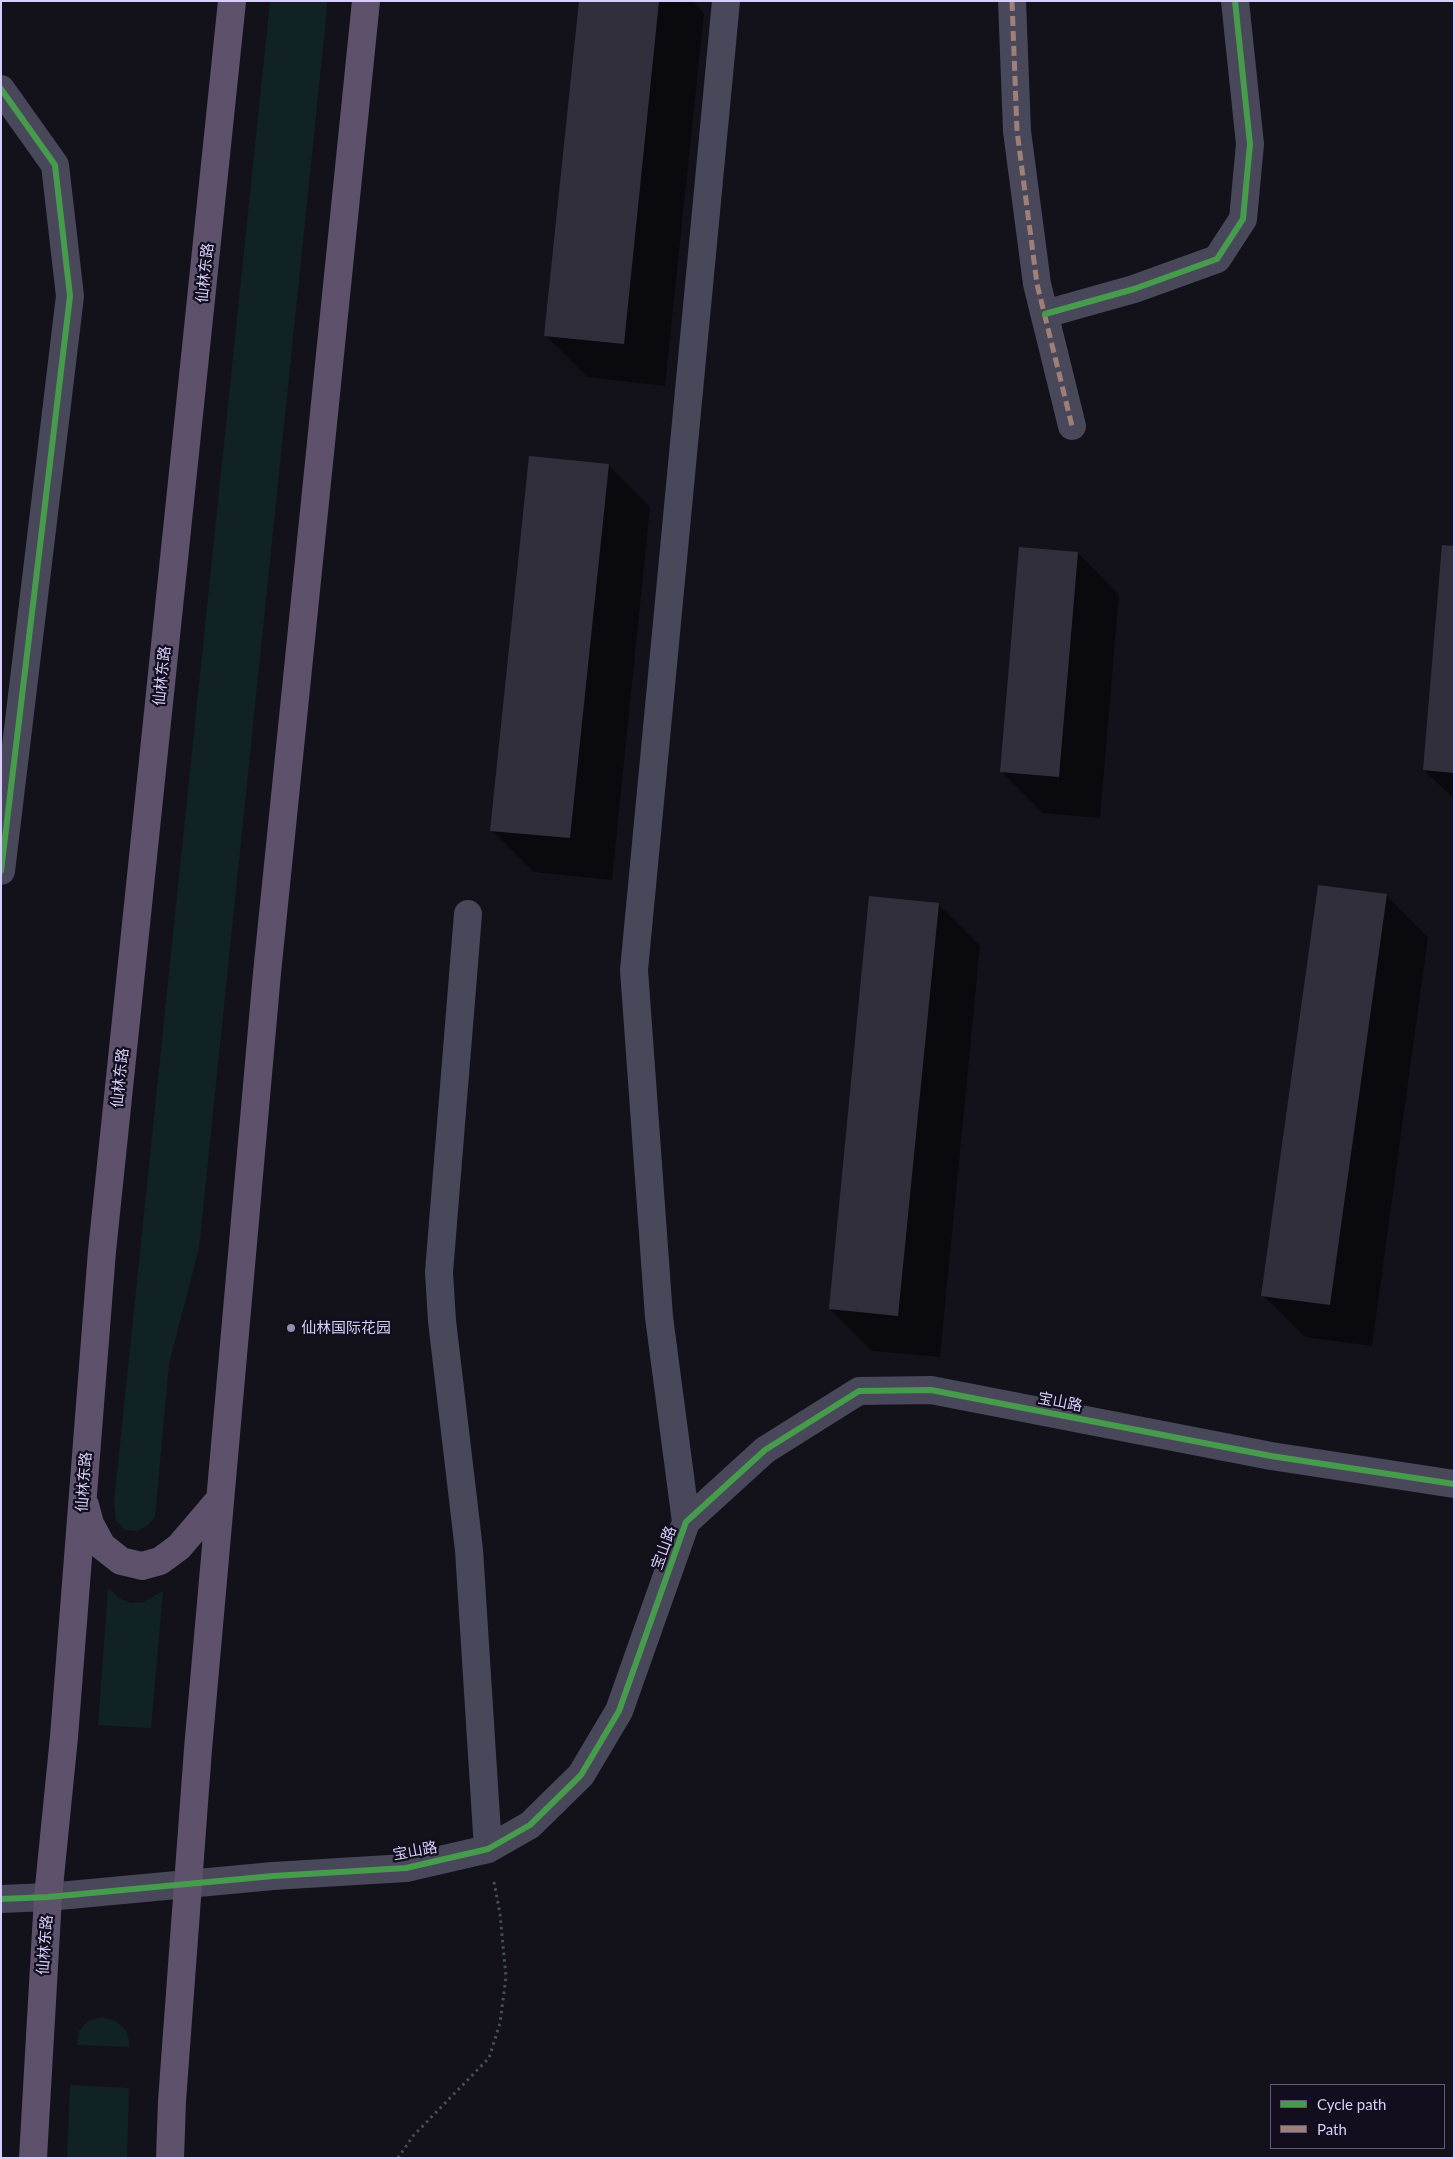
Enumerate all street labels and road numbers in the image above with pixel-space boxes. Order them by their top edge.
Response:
street label: 仙林东路 [193,242,217,304]
street label: 仙林东路 [150,645,174,707]
street label: 仙林东路 [108,1047,132,1109]
street label: 宝山路 [1036,1389,1084,1415]
street label: 仙林东路 [73,1451,95,1513]
street label: 宝山路 [648,1524,680,1572]
street label: 宝山路 [391,1838,439,1864]
street label: 仙林东路 [34,1914,56,1976]

